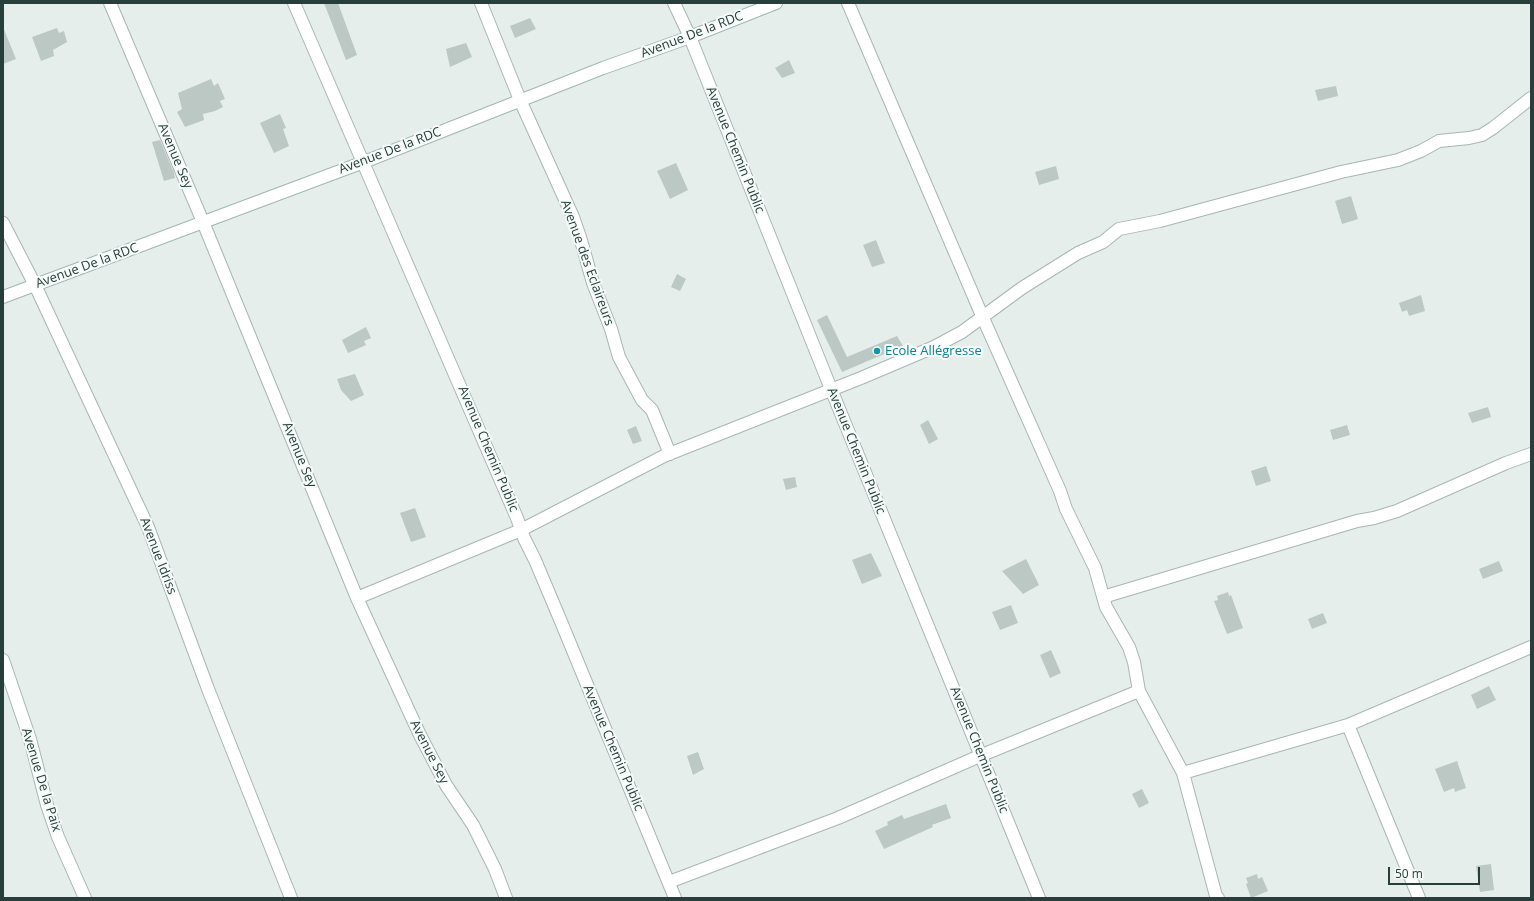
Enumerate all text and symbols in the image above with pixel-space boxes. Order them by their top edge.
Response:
street label: Avenue De la RDC [639,8,745,62]
street label: Avenue Chemin Public [702,84,768,216]
street label: Avenue Sey [154,121,196,191]
street label: Avenue De la RDC [337,124,443,178]
street label: Avenue des Eclaireurs [557,198,617,328]
street label: Avenue De la RDC [33,240,141,292]
place label: Ecole Allégresse [885,343,982,359]
marker: Ecole Allégresse [872,346,882,356]
street label: Avenue Chemin Public [454,384,522,514]
street label: Avenue Chemin Public [823,385,889,517]
street label: Avenue Sey [279,420,319,490]
street label: Avenue Idriss [136,515,180,597]
street label: Avenue Chemin Public [579,683,647,813]
street label: Avenue Chemin Public [946,684,1012,816]
street label: Avenue Sey [406,717,452,787]
street label: Avenue De la Paix [18,726,64,834]
scale bar [1390,859,1482,885]
text: 50 m [1395,865,1423,882]

